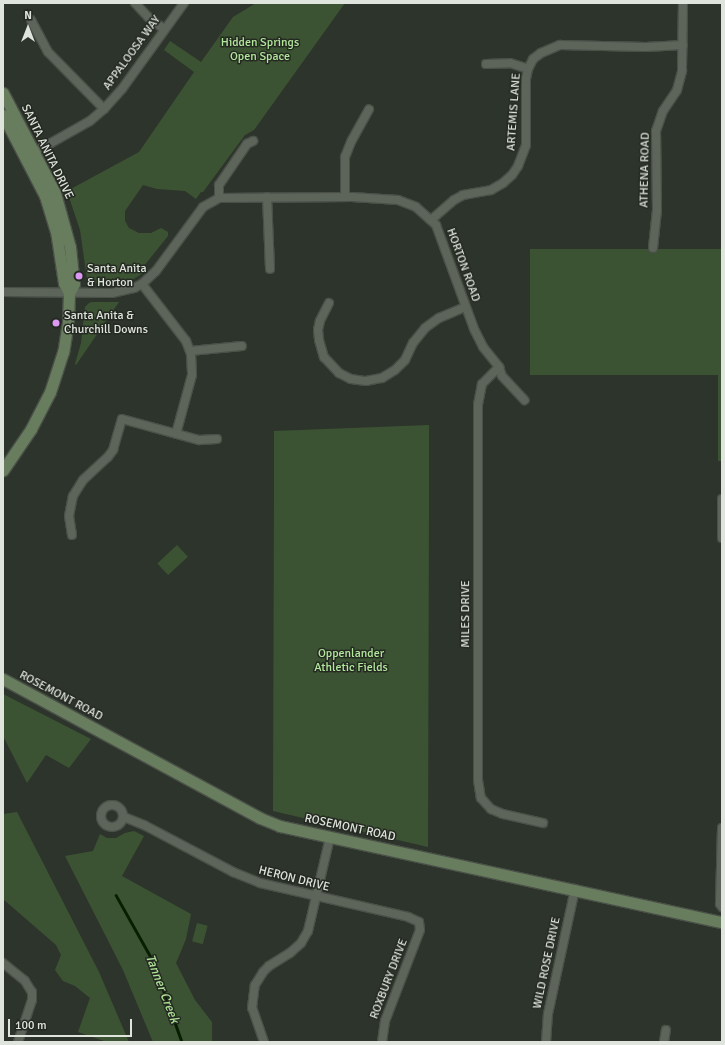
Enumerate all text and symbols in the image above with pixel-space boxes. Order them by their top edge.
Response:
north arrow [8,8,48,48]
text: N [24,9,32,22]
street label: APPALOOSA WAY [100,13,164,93]
park label: Hidden Springs Open Space [221,36,299,64]
street label: ARTEMIS LANE [504,73,524,151]
street label: SANTA ANITA DRIVE [18,102,76,202]
street label: ATHENA ROAD [637,132,653,208]
street label: HORTON ROAD [443,226,483,304]
place label: Santa Anita & Horton [87,262,147,290]
marker: Santa Anita & Horton [74,271,84,281]
place label: Santa Anita & Churchill Downs [64,309,148,337]
marker: Santa Anita & Churchill Downs [51,318,61,328]
street label: MILES DRIVE [459,580,473,648]
park label: Oppenlander Athletic Fields [314,647,388,675]
street label: ROSEMONT ROAD [17,668,105,724]
street label: ROSEMONT ROAD [303,811,397,845]
street label: HERON DRIVE [257,863,331,895]
street label: WILD ROSE DRIVE [530,916,564,1010]
street label: ROXBURY DRIVE [367,937,411,1021]
water label: Tanner Creek [142,952,182,1026]
scale bar [10,1011,134,1037]
text: 100 m [15,1018,47,1033]

